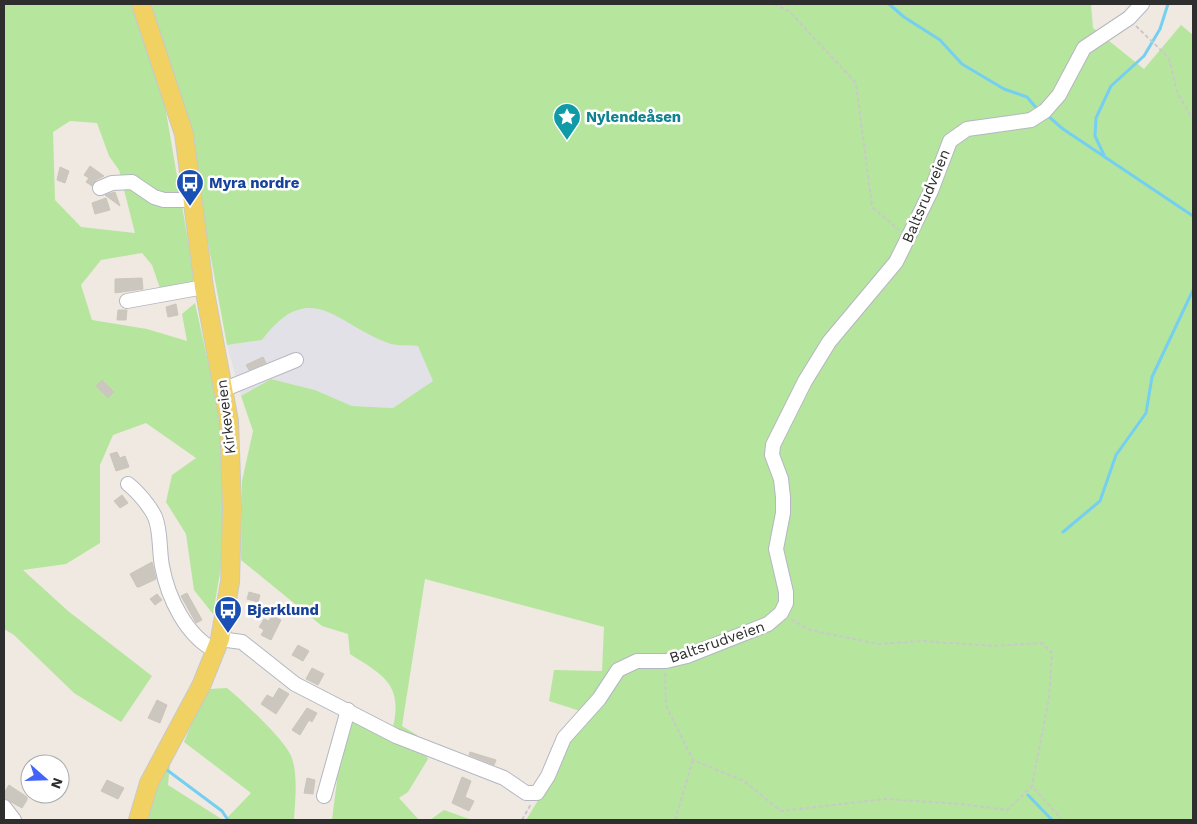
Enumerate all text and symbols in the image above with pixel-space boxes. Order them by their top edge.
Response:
place icon: Nylendeåsen [552,102,582,141]
place label: Nylendeåsen [586,108,681,126]
street label: Baltsrudveien [898,146,954,246]
bus stop icon: Myra nordre [175,168,205,207]
place label: Myra nordre [209,174,300,192]
street label: Kirkeveien [212,379,240,455]
bus stop icon: Bjerklund [213,595,243,634]
place label: Bjerklund [247,601,319,619]
street label: Baltsrudveien [667,617,767,667]
north arrow [20,754,70,804]
text: N [48,776,67,791]

